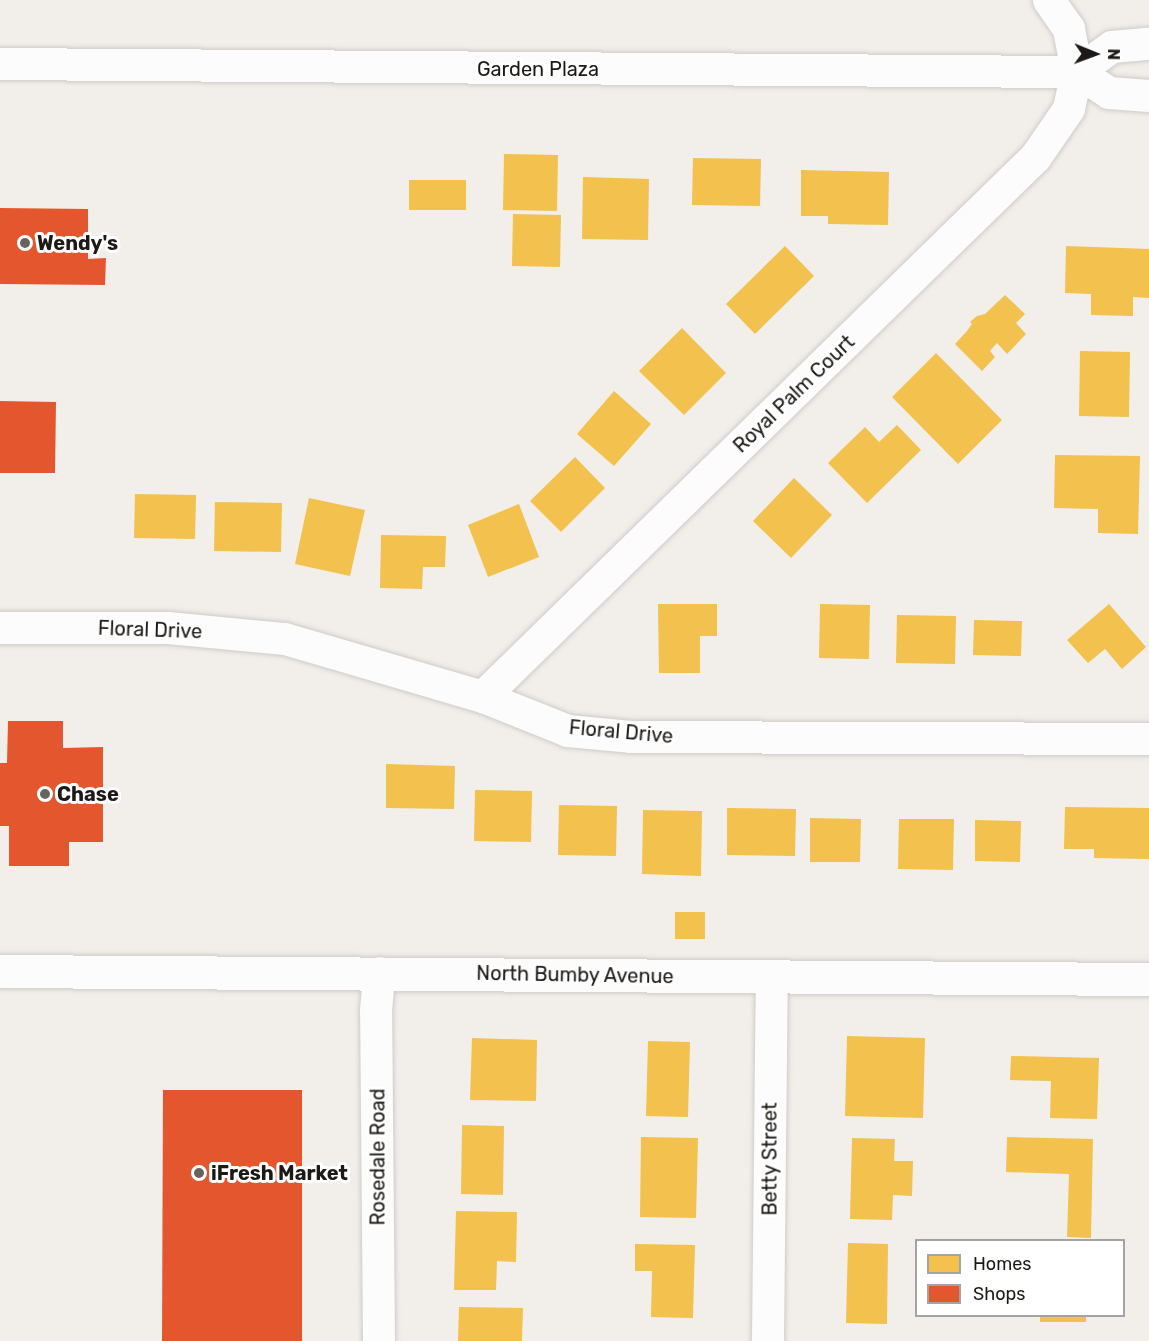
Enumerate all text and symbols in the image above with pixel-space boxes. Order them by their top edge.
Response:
north arrow [1065,24,1125,84]
text: N [1104,48,1123,60]
street label: Garden Plaza [477,57,599,81]
place label: Wendy's [37,231,118,255]
marker: Wendy's [18,236,32,250]
street label: Royal Palm Court [728,330,860,458]
street label: Floral Drive [97,616,203,644]
street label: Floral Drive [568,715,674,749]
place label: Chase [57,782,119,806]
marker: Chase [38,787,52,801]
street label: North Bumby Avenue [476,961,674,989]
street label: Rosedale Road [366,1088,390,1226]
street label: Betty Street [758,1102,782,1216]
place label: iFresh Market [211,1161,348,1185]
marker: iFresh Market [192,1166,206,1180]
legend [915,1239,1125,1317]
text: Homes [973,1253,1031,1275]
text: Shops [973,1283,1025,1305]

